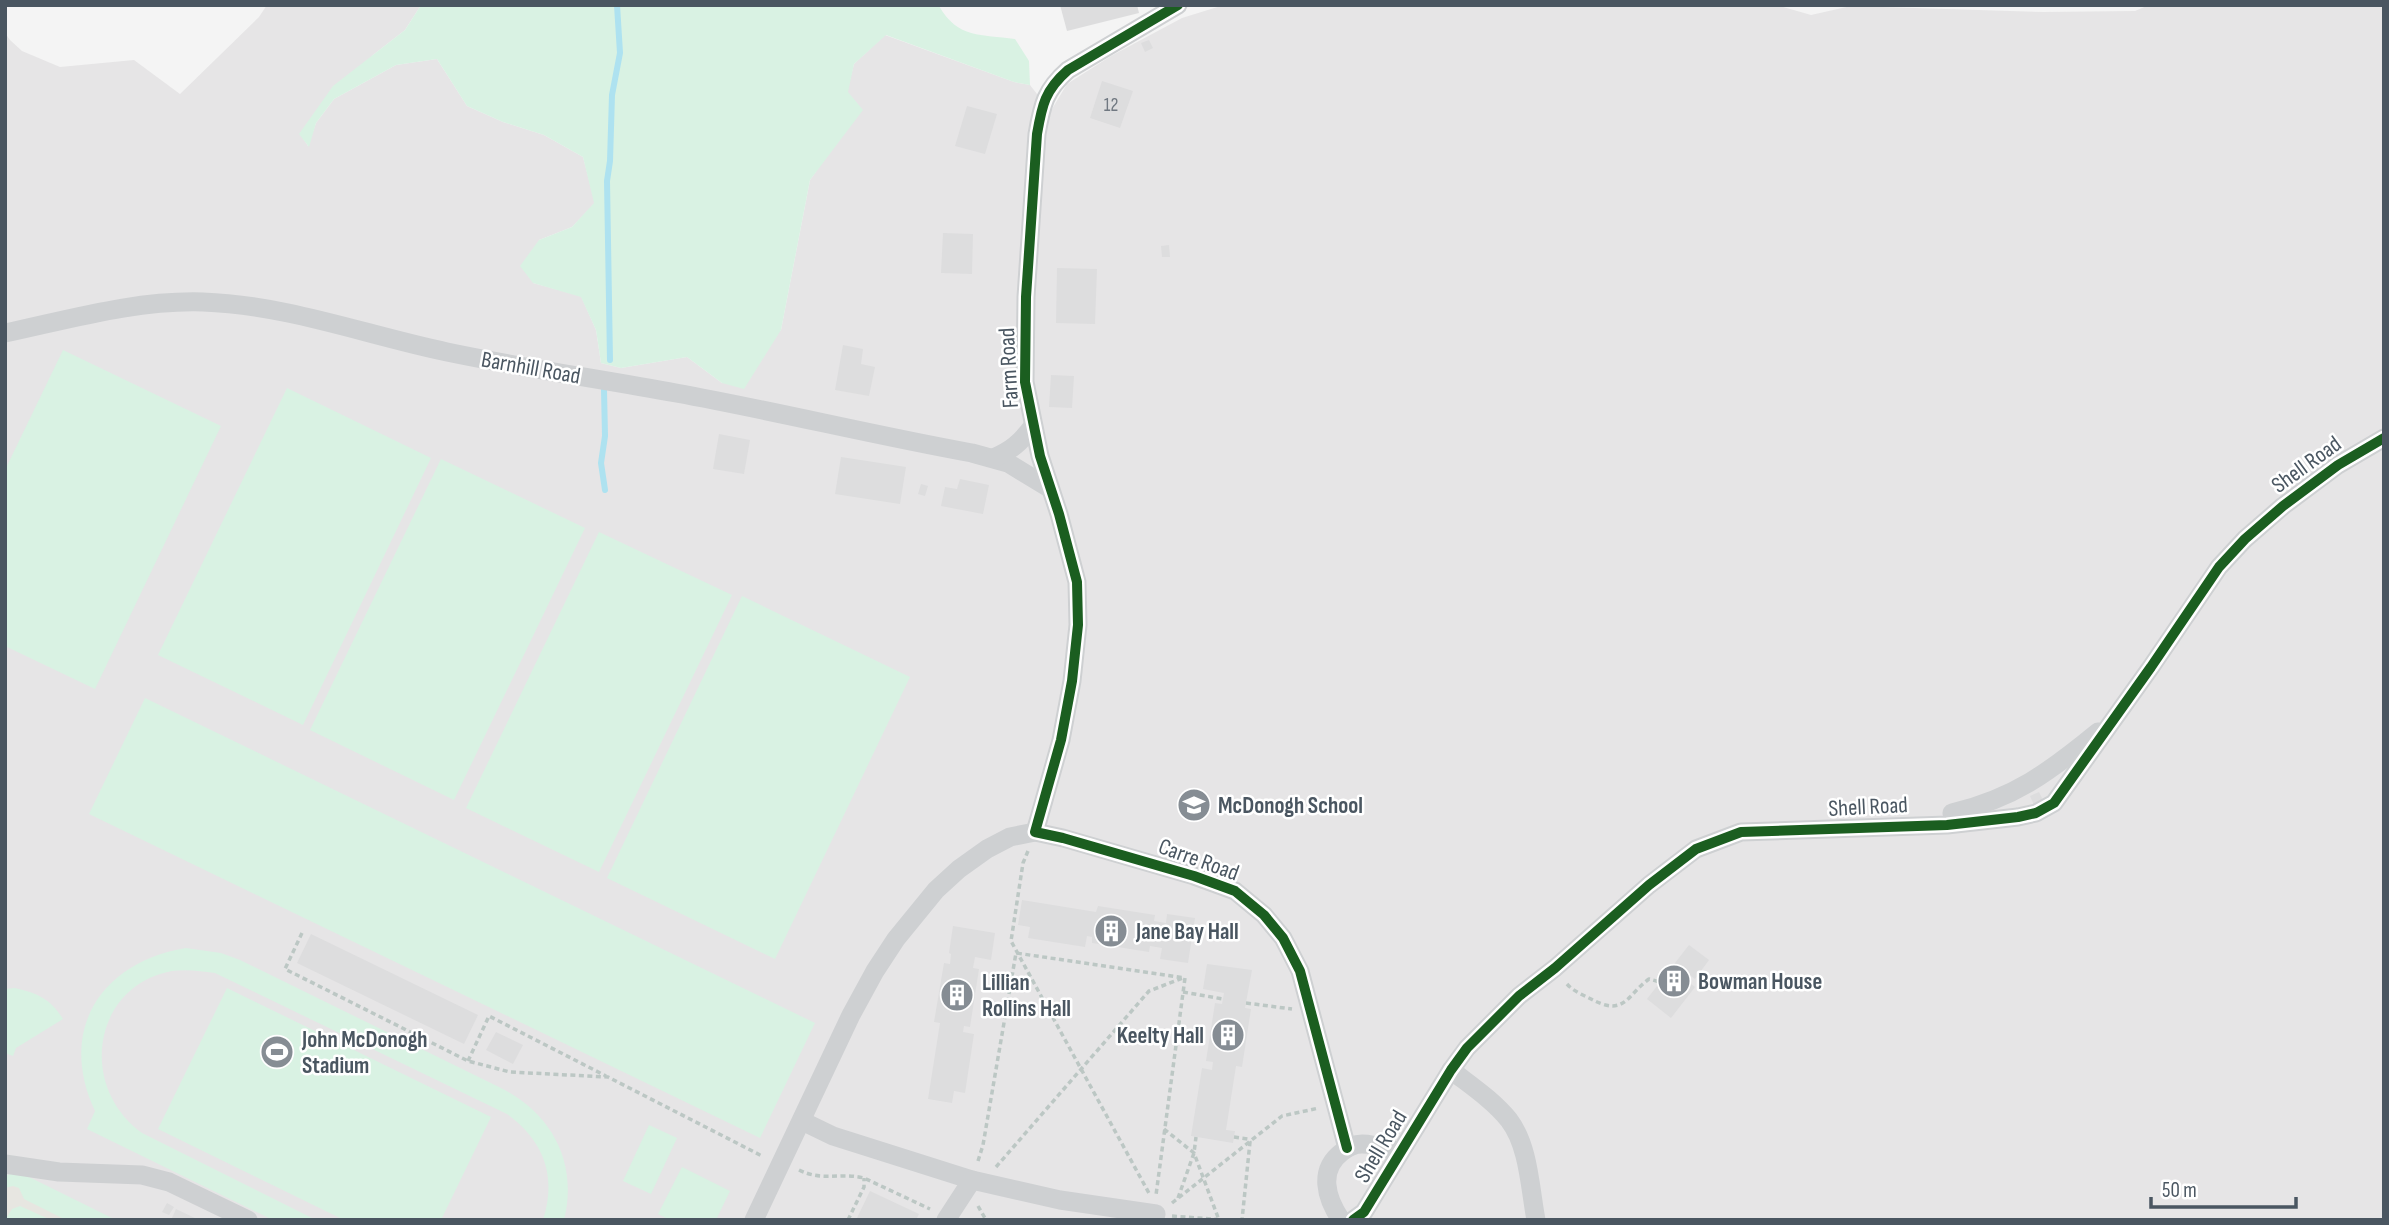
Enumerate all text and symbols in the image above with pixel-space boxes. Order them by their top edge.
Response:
house number: 12 [1104,94,1118,117]
street label: Farm Road [993,327,1025,409]
street label: Barnhill Road [479,345,583,390]
street label: Shell Road [2266,430,2347,499]
school or university icon: McDonogh School [1175,786,1213,824]
street label: Shell Road [1828,791,1908,823]
place label: McDonogh School [1218,792,1363,820]
street label: Carre Road [1155,832,1243,887]
building icon: Jane Bay Hall [1092,912,1130,950]
place label: Jane Bay Hall [1135,918,1239,946]
building icon: Bowman House [1655,962,1693,1000]
place label: Bowman House [1698,968,1822,996]
place label: Lillian Rollins Hall [982,969,1071,1023]
building icon: Lillian Rollins Hall [938,976,976,1014]
building icon: Keelty Hall [1209,1016,1247,1054]
place label: Keelty Hall [1117,1022,1204,1050]
place label: John McDonogh Stadium [301,1026,428,1080]
sports icon: John McDonogh Stadium [258,1033,296,1071]
street label: Shell Road [1348,1105,1413,1188]
scale bar [2151,1166,2296,1210]
text: 50 m [2162,1178,2197,1203]

